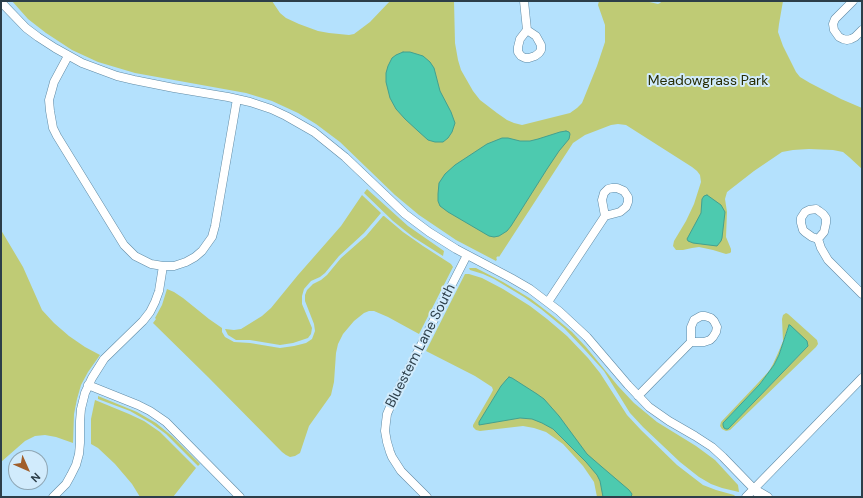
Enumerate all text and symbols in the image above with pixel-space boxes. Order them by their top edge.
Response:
park label: Meadowgrass Park [648,73,768,89]
street label: Bluestem Lane South [383,281,459,411]
north arrow [8,450,48,490]
text: N [28,470,44,486]

